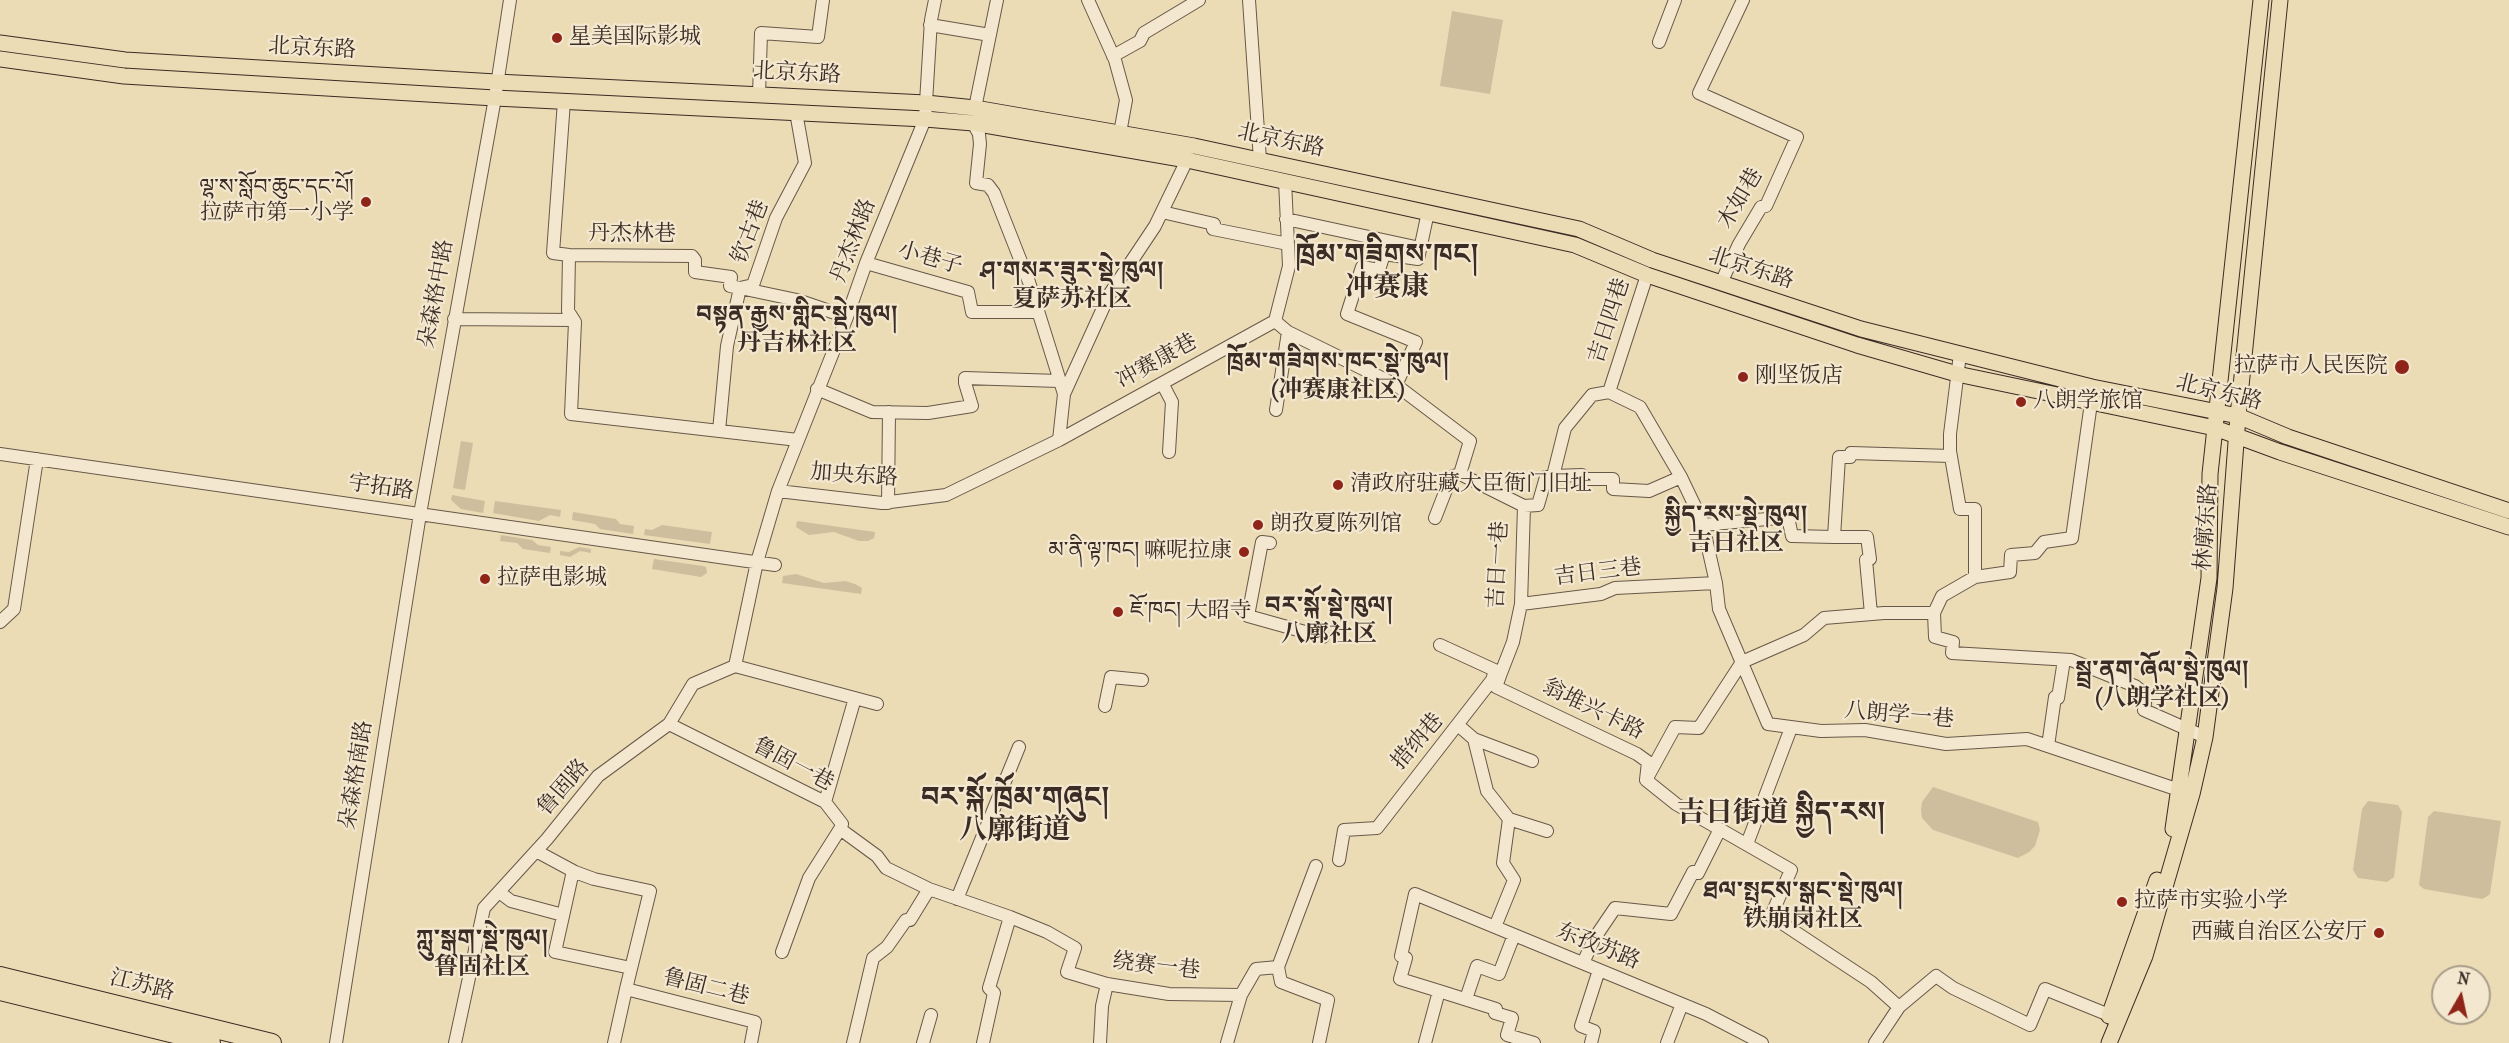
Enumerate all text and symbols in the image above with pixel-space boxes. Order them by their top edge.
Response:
place label: 星美国际影城 [569,25,701,51]
marker: 星美国际影城 [550,31,564,45]
street label: 北京东路 [267,34,357,64]
street label: 北京东路 [752,59,842,89]
street label: 北京东路 [1235,119,1327,163]
street label: 木如巷 [1713,164,1769,234]
place label: ལྷ་ས་སློབ་ཆུང་དང་པོ། 拉萨市第一小学 [199,176,354,228]
marker: ལྷ་ས་སློབ་ཆུང་དང་པོ། 拉萨市第一小学 [359,195,373,209]
street label: 丹杰林路 [826,195,882,287]
street label: 钦古巷 [727,196,775,268]
street label: 丹杰林巷 [588,222,676,248]
street label: 小巷子 [895,237,965,281]
street label: 朵森格中路 [414,238,460,350]
district label: ཁྲོམ་གཟིགས་ཁང། 冲赛康 [1295,239,1479,305]
street label: 北京东路 [1705,243,1797,295]
district label: ཤ་གསར་ཟུར་སྡེ་ཁུལ། 夏萨苏社区 [980,258,1164,314]
street label: 吉日四巷 [1584,275,1636,367]
district label: བསྟན་རྒྱས་གླིང་སྡེ་ཁུལ། 丹吉林社区 [696,302,898,358]
street label: 冲赛康巷 [1112,329,1202,395]
district label: ཁྲོམ་གཟིགས་ཁང་སྡེ་ཁུལ། (冲赛康社区) [1227,349,1449,405]
place label: 拉萨市人民医院 [2234,354,2388,380]
marker: 拉萨市人民医院 [2393,358,2411,376]
place label: 刚坚饭店 [1755,364,1843,390]
marker: 刚坚饭店 [1736,370,1750,384]
street label: 北京东路 [2173,370,2265,416]
place label: 八朗学旅馆 [2033,389,2143,415]
marker: 八朗学旅馆 [2014,395,2028,409]
street label: 加央东路 [809,460,899,492]
street label: 宇拓路 [346,470,416,506]
place label: 清政府驻藏大臣衙门旧址 [1350,472,1592,498]
marker: 清政府驻藏大臣衙门旧址 [1331,478,1345,492]
street label: 林廓东路 [2191,482,2223,572]
district label: སྐྱིད་རས་སྡེ་ཁུལ། 吉日社区 [1664,502,1808,558]
place label: 朗孜夏陈列馆 [1270,512,1402,538]
marker: 朗孜夏陈列馆 [1251,518,1265,532]
street label: 吉日一巷 [1484,520,1514,610]
place label: མ་ནི་ལྟ་ཁང། 嘛呢拉康 [1048,539,1232,565]
marker: མ་ནི་ལྟ་ཁང། 嘛呢拉康 [1237,545,1251,559]
street label: 吉日三巷 [1553,555,1643,591]
place label: 拉萨电影城 [497,566,607,592]
marker: 拉萨电影城 [478,572,492,586]
district label: བར་སྐོ་སྡེ་ཁུལ། 八廓社区 [1265,593,1393,649]
place label: ཇོ་ཁང། 大昭寺 [1130,599,1252,625]
marker: ཇོ་ཁང། 大昭寺 [1111,605,1125,619]
district label: སྦྲ་ནག་ཞོལ་སྡེ་ཁུལ། (八朗学社区) [2075,657,2249,713]
street label: 翁堆兴卡路 [1538,674,1648,746]
street label: 八朗学一巷 [1843,698,1955,734]
street label: 措纳巷 [1386,708,1450,776]
street label: 朵森格南路 [335,719,379,831]
street label: 鲁固一巷 [748,733,838,797]
street label: 鲁固路 [532,754,596,822]
district label: བར་སྐོ་ཁྲོམ་གཞུང། 八廓街道 [921,782,1109,848]
district label: 吉日街道 སྐྱིད་རས། [1677,797,1885,831]
district label: ཐལ་སྤུངས་སྒང་སྡེ་ཁུལ། 铁崩岗社区 [1703,878,1903,934]
place label: 拉萨市实验小学 [2134,889,2288,915]
marker: 拉萨市实验小学 [2115,895,2129,909]
street label: 东孜苏路 [1552,918,1644,976]
place label: 西藏自治区公安厅 [2191,920,2367,946]
district label: ཀླུ་སྒུག་སྡེ་ཁུལ། 鲁固社区 [416,926,548,982]
marker: 西藏自治区公安厅 [2372,926,2386,940]
street label: 绕赛一巷 [1111,949,1201,985]
street label: 江苏路 [107,965,177,1007]
street label: 鲁固二巷 [660,965,752,1011]
north arrow [2431,965,2491,1025]
text: N [2456,968,2471,989]

